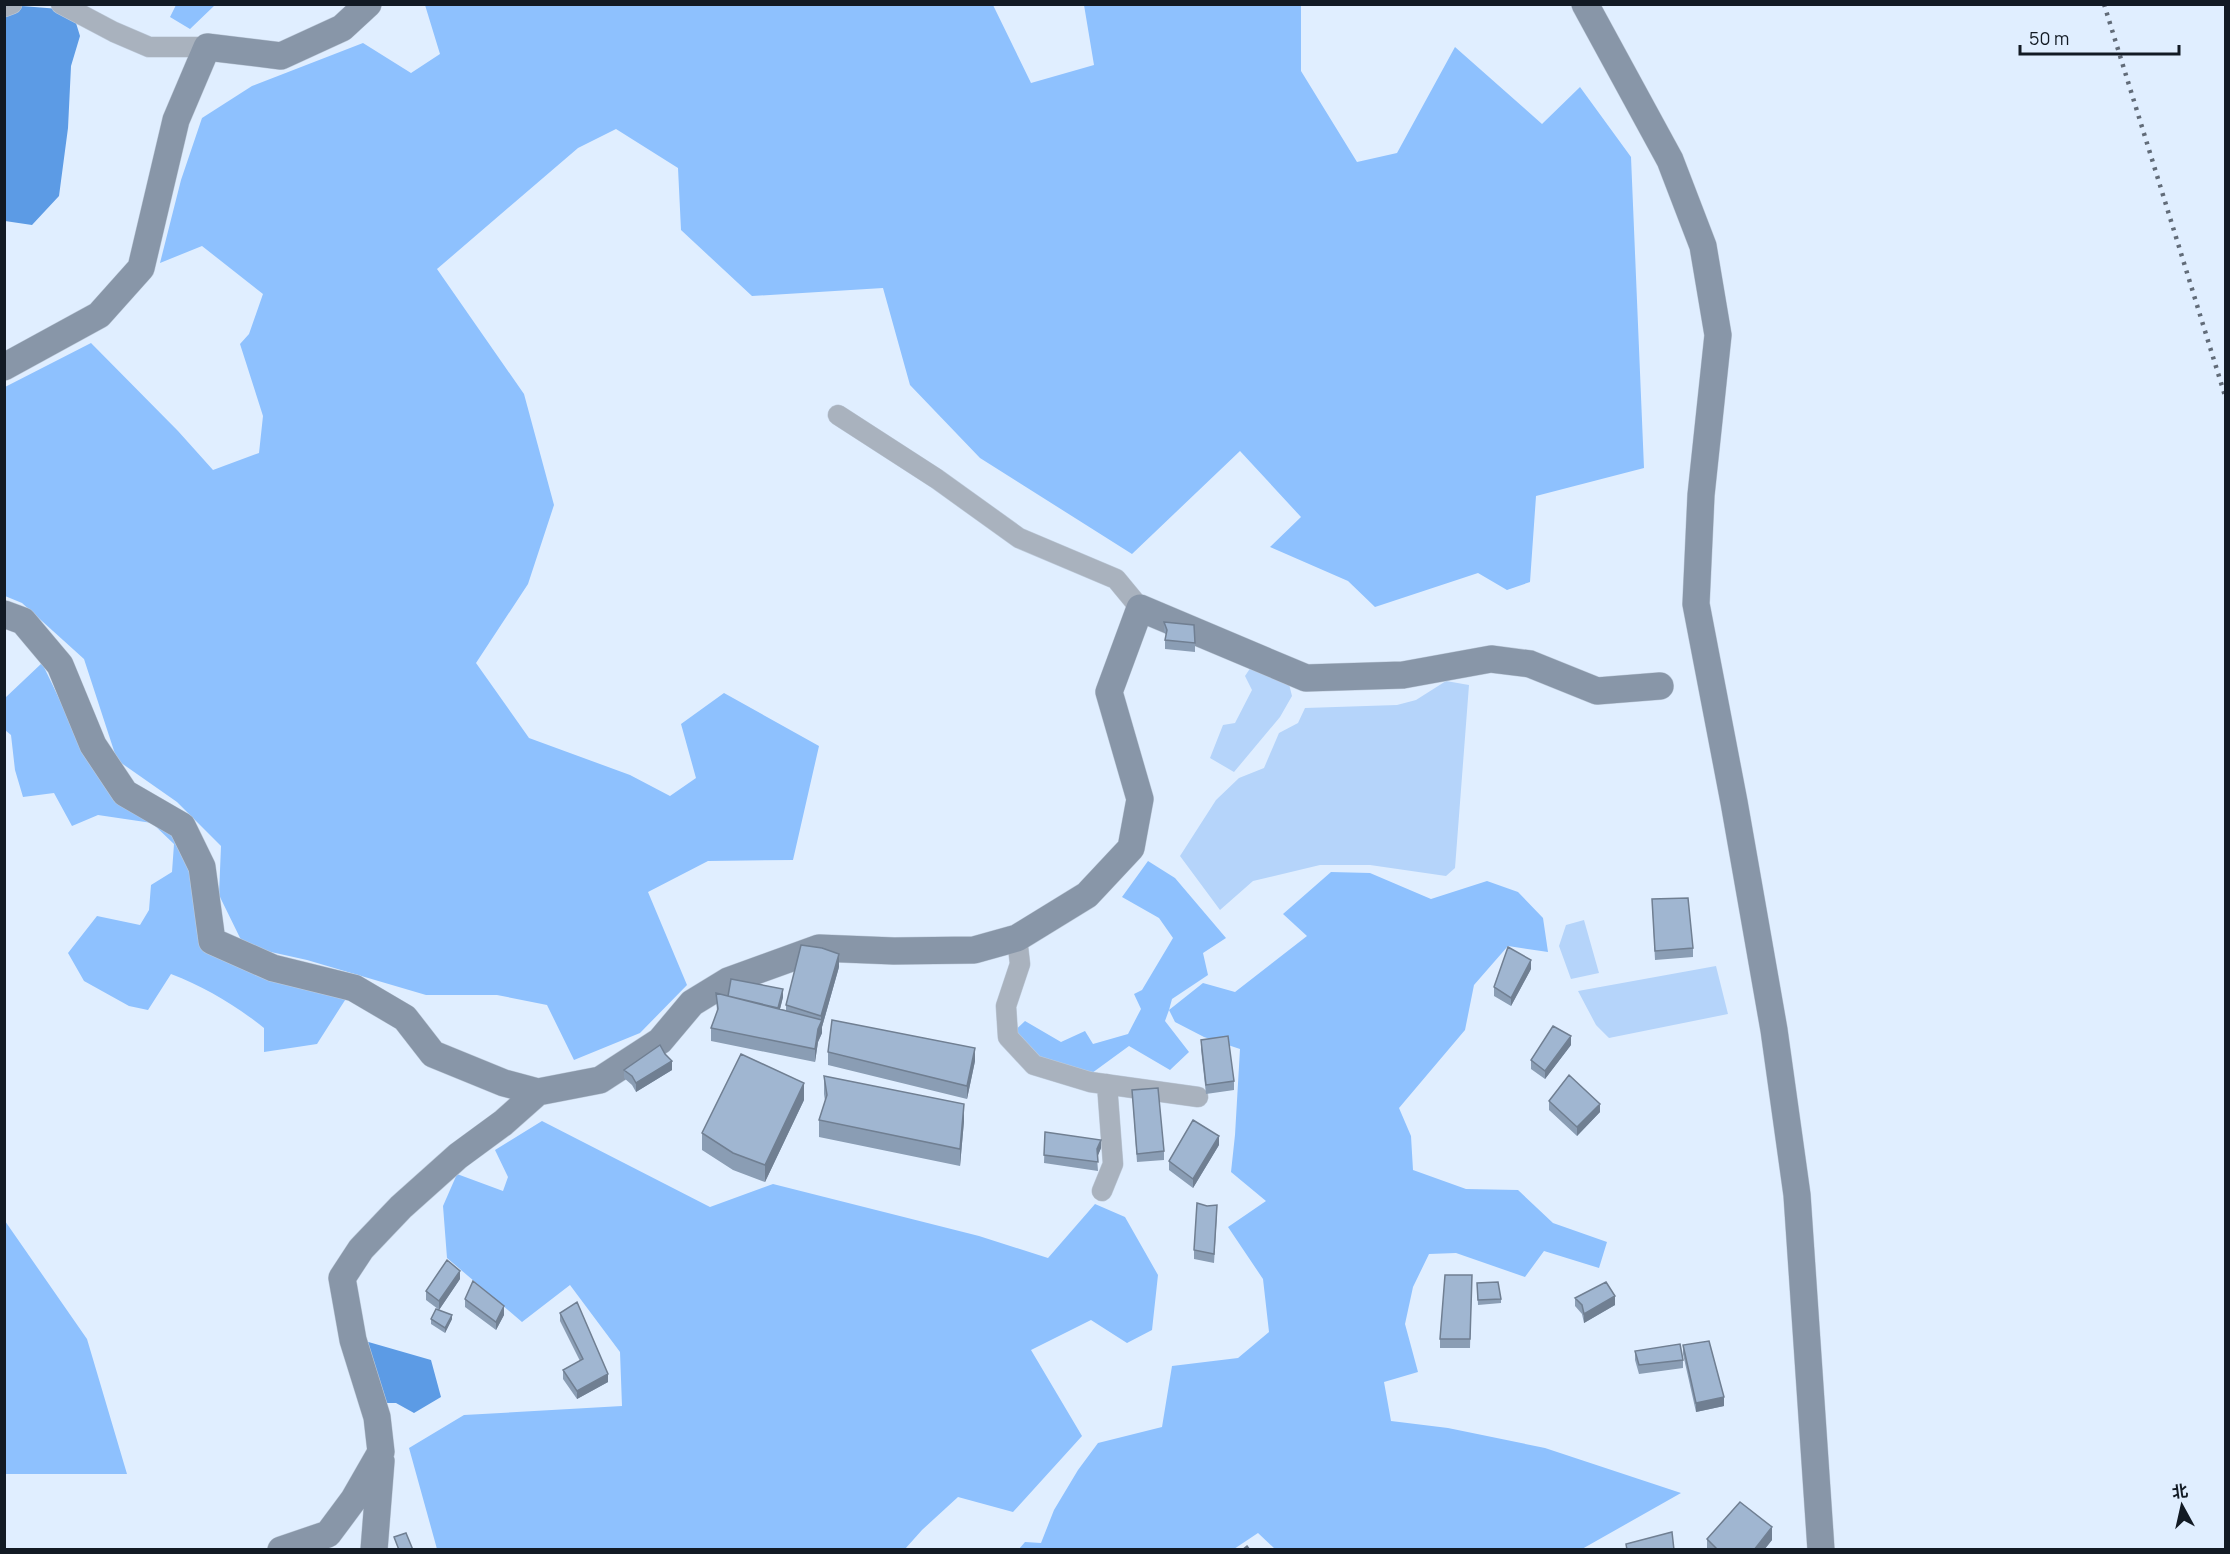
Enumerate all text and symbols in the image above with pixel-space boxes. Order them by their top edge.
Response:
scale bar [2020,18,2179,56]
text: 50 m [2029,26,2069,50]
north arrow [2152,1476,2212,1536]
text: 北 [2170,1479,2189,1503]

